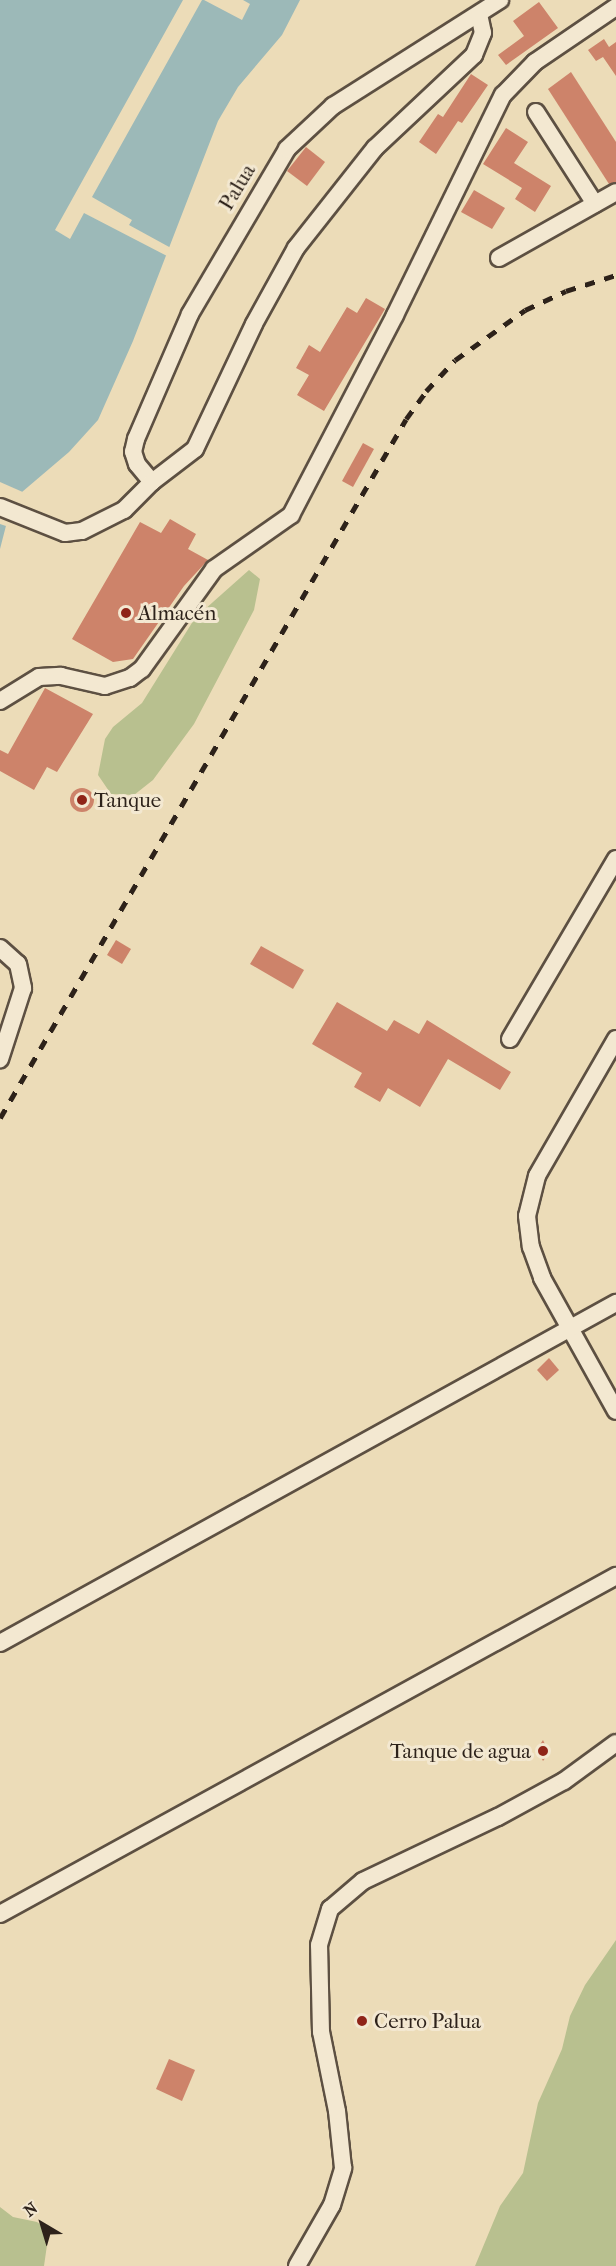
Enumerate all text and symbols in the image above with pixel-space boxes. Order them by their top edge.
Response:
street label: Palua [213,159,261,215]
place label: Almacén [138,600,216,626]
marker: Almacén [119,606,133,620]
place label: Tanque [94,787,161,813]
marker: Tanque [75,793,89,807]
place label: Tanque de agua [390,1738,531,1764]
marker: Tanque de agua [536,1744,550,1758]
place label: Cerro Palua [374,2008,481,2034]
marker: Cerro Palua [355,2014,369,2028]
north arrow [12,2194,72,2254]
text: N [20,2198,41,2221]

